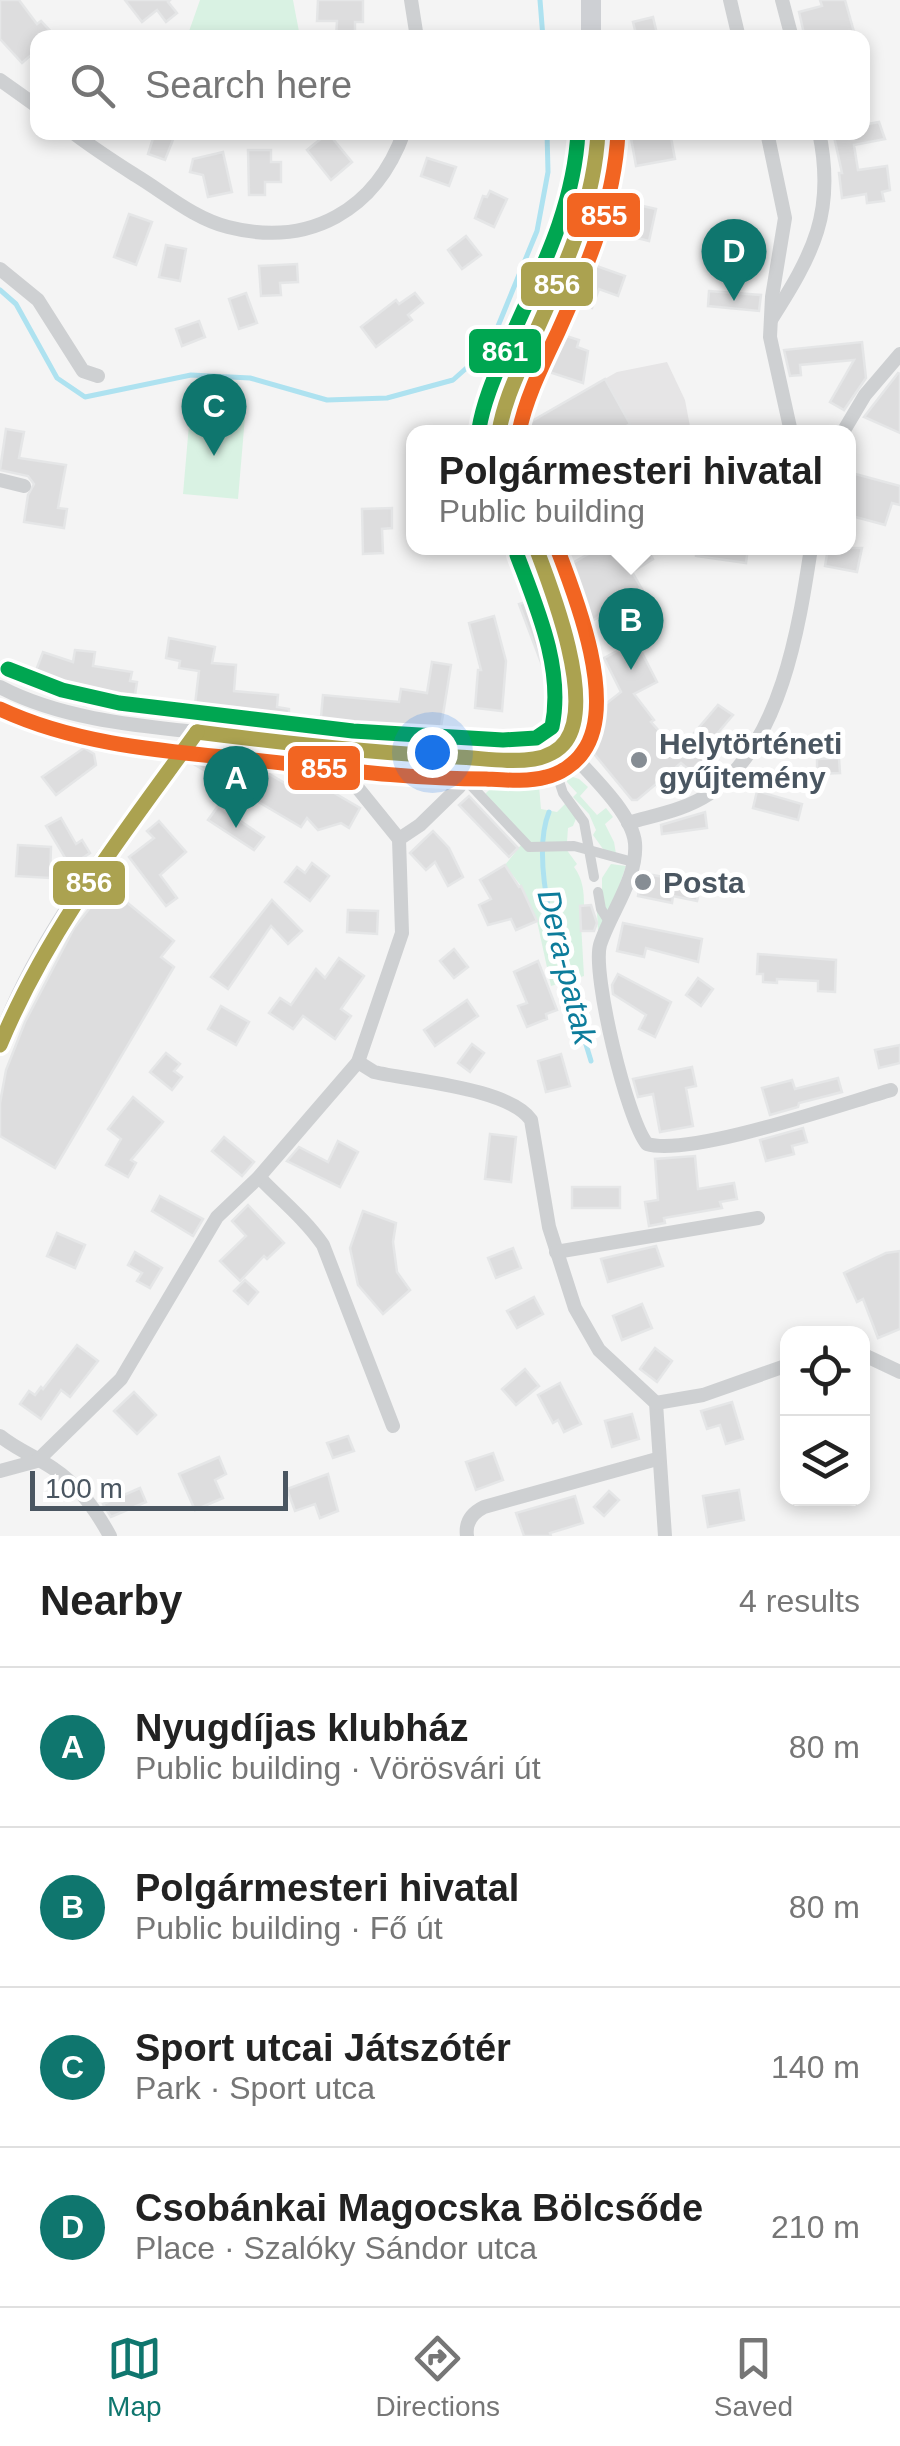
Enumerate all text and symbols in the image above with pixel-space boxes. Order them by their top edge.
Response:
search box [30,30,870,140]
icon: search [65,58,120,113]
text: Search here [145,64,352,106]
line badge: 855 [565,191,642,239]
text: 855 [581,200,627,231]
pin: D [702,218,766,301]
line badge: 856 [519,260,595,308]
text: 856 [534,269,580,300]
line badge: 861 [467,327,543,375]
text: 861 [482,336,528,367]
pin: C [182,374,246,456]
popup [406,425,856,555]
text: Polgármesteri hivatal [439,450,823,492]
text: Public building [439,493,645,529]
pin: B [598,588,664,670]
your location [407,727,458,778]
place label: Helytörténeti gyűjtemény [659,727,842,794]
line badge: 855 [286,744,362,792]
pin: A [204,746,268,828]
marker: Helytörténeti gyűjtemény [628,749,650,771]
text: 855 [301,753,347,784]
line badge: 856 [51,859,127,907]
place label: Posta [663,866,745,899]
text: 856 [66,867,112,898]
marker: Posta [632,871,654,893]
water label: Dera-patak [530,886,604,1050]
map controls [780,1326,870,1506]
button: locate [780,1326,870,1416]
button: layers [780,1416,870,1506]
scale bar [30,1466,288,1510]
text: 100 m [45,1473,123,1504]
text: Nearby [40,1577,182,1624]
text: 4 results [739,1583,860,1619]
text: Nyugdíjas klubház [135,1707,469,1749]
text: A [61,1729,84,1765]
text: 80 m [789,1729,860,1765]
text: Public building · Vörösvári út [135,1750,541,1786]
text: Polgármesteri hivatal [135,1867,519,1909]
text: B [61,1889,84,1925]
text: 80 m [789,1889,860,1925]
text: Public building · Fő út [135,1910,443,1946]
text: Sport utcai Játszótér [135,2027,511,2069]
text: C [61,2049,84,2085]
text: 140 m [771,2049,860,2085]
text: Park · Sport utca [135,2070,375,2106]
text: Csobánkai Magocska Bölcsőde [135,2187,703,2229]
text: D [61,2209,84,2245]
text: 210 m [771,2209,860,2245]
text: Place · Szalóky Sándor utca [135,2230,537,2266]
tab: Map [107,2331,162,2423]
tab: Directions [376,2331,500,2423]
tab: Saved [714,2331,793,2423]

